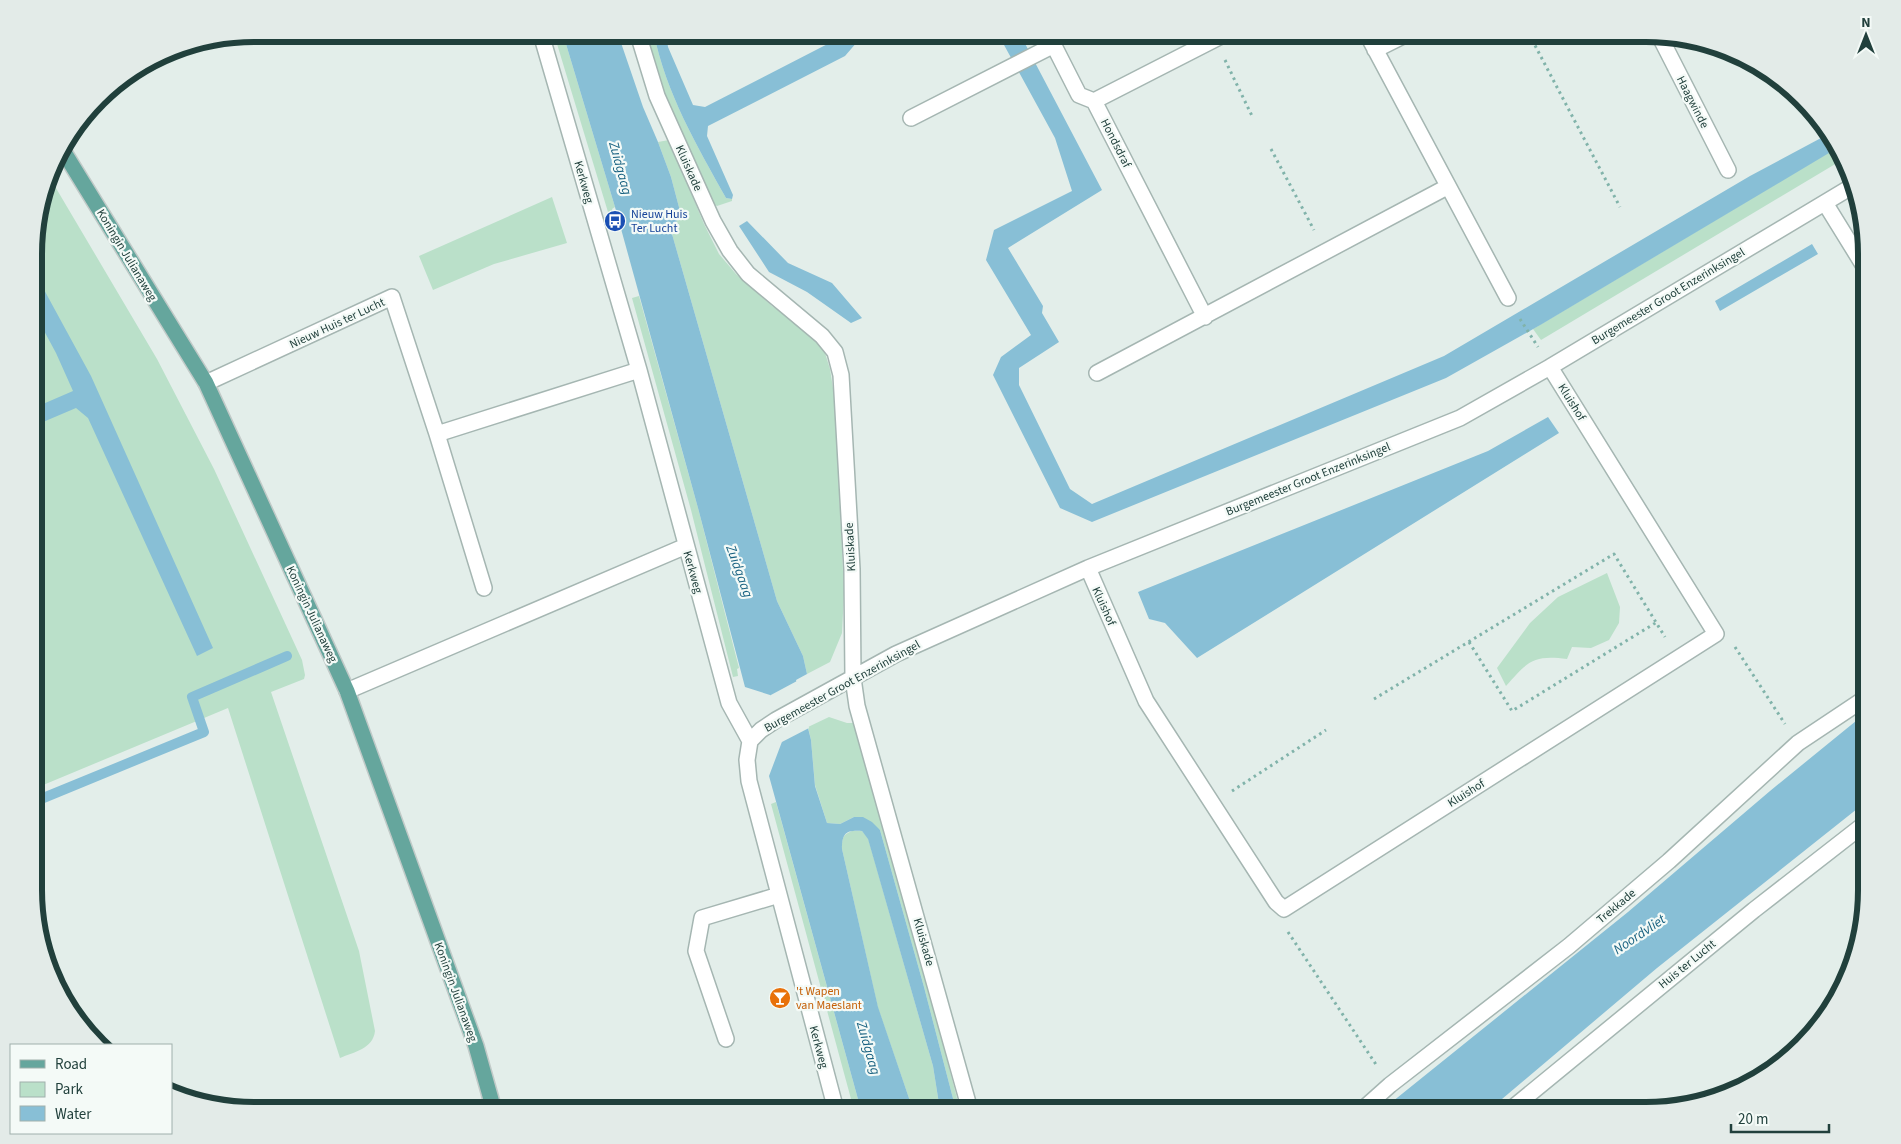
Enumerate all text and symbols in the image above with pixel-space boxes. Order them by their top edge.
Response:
north arrow [1841,10,1891,60]
text: N [1861,13,1871,33]
street label: Haagwinde [1672,73,1713,131]
street label: Hondsdraf [1096,116,1135,171]
water label: Zuidgaag [603,138,637,197]
street label: Kluiskade [671,142,706,194]
street label: Kerkweg [569,159,598,205]
street label: Koningin Julianaweg [92,206,161,305]
place label: Nieuw Huis Ter Lucht [631,206,688,237]
bus stop icon: Nieuw Huis Ter Lucht [603,209,627,233]
street label: Burgemeester Groot Enzerinksingel [1588,244,1748,349]
street label: Nieuw Huis ter Lucht [287,294,388,353]
street label: Kluishof [1553,380,1590,425]
street label: Burgemeester Groot Enzerinksingel [1223,439,1393,520]
street label: Kluiskade [841,522,860,572]
water label: Zuidgaag [720,541,758,600]
street label: Kerkweg [678,549,707,595]
street label: Koningin Julianaweg [282,563,341,665]
street label: Kluishof [1087,584,1120,629]
street label: Burgemeester Groot Enzerinksingel [761,636,923,737]
street label: Kluishof [1444,775,1489,812]
street label: Trekkade [1593,885,1640,928]
water label: Noordvliet [1609,910,1670,960]
street label: Kluiskade [909,916,938,968]
street label: Huis ter Lucht [1655,936,1720,993]
street label: Koningin Julianaweg [430,940,481,1044]
place label: 't Wapen van Maeslant [796,983,862,1014]
bar icon: 't Wapen van Maeslant [768,986,792,1010]
water label: Zuidgaag [851,1018,885,1077]
street label: Kerkweg [805,1024,832,1070]
legend [10,1044,172,1134]
text: Road [55,1054,87,1075]
text: Park [55,1079,84,1100]
scale bar [1731,1102,1828,1134]
text: Water [55,1104,92,1125]
text: 20 m [1738,1109,1768,1130]

